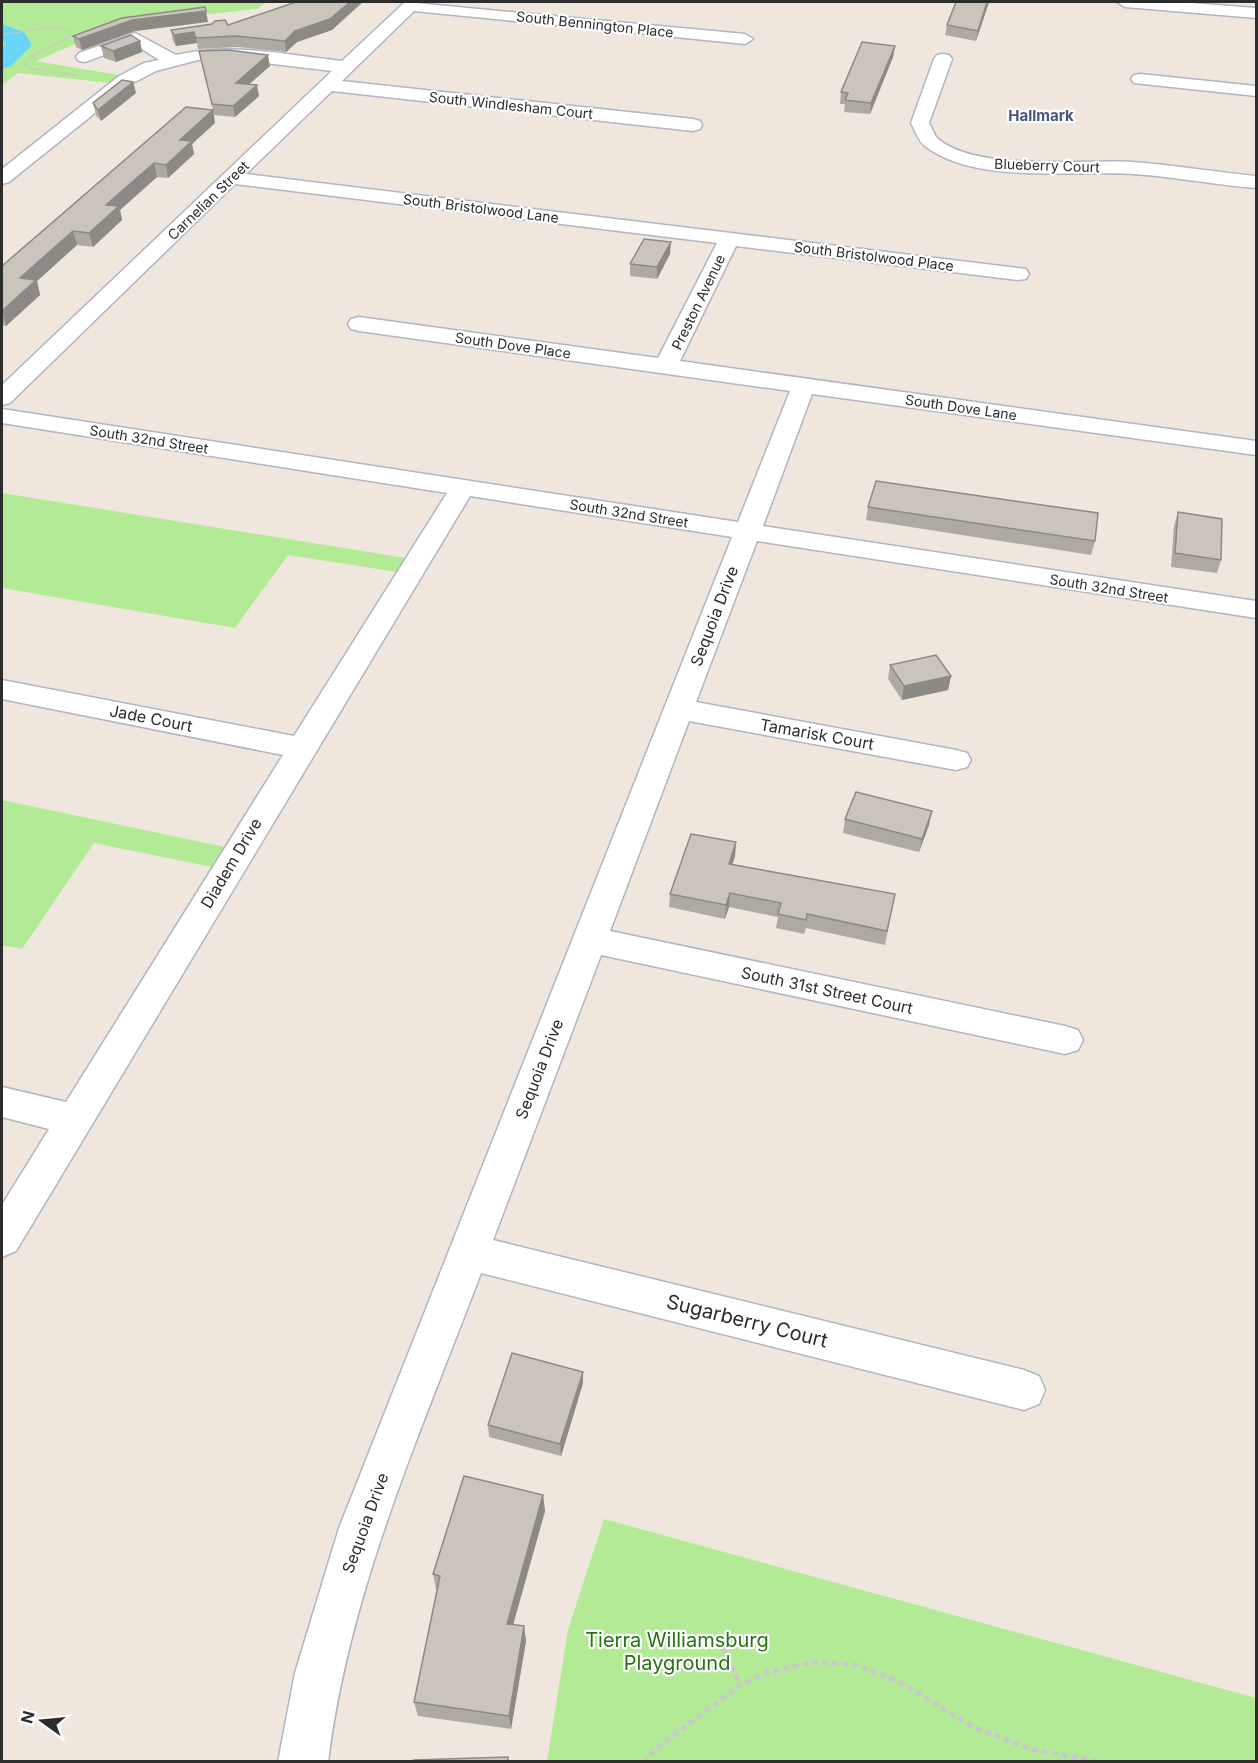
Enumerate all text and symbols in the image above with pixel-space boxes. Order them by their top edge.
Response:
street label: South Bennington Place [516,7,674,41]
street label: South Windlesham Court [428,88,594,122]
district label: Hallmark [1008,106,1074,125]
street label: Blueberry Court [994,155,1100,175]
street label: Carnelian Street [164,157,252,243]
street label: South Bristolwood Lane [402,190,560,226]
street label: South Bristolwood Place [793,238,955,274]
street label: Preston Avenue [668,252,728,352]
street label: South Dove Place [454,328,572,362]
street label: South Dove Lane [904,391,1018,423]
street label: South 32nd Street [88,421,210,457]
street label: South 32nd Street [568,495,690,531]
street label: Sequoia Drive [686,563,742,669]
street label: South 32nd Street [1048,570,1170,606]
street label: Jade Court [108,700,194,736]
street label: Tamarisk Court [759,714,875,754]
street label: Diadem Drive [196,814,266,912]
street label: South 31st Street Court [739,962,915,1018]
street label: Sequoia Drive [511,1016,567,1122]
street label: Sugarberry Court [664,1289,831,1353]
street label: Sequoia Drive [338,1470,392,1576]
park label: Tierra Williamsburg Playground [585,1628,769,1675]
north arrow [12,1691,72,1751]
text: N [16,1709,39,1726]

